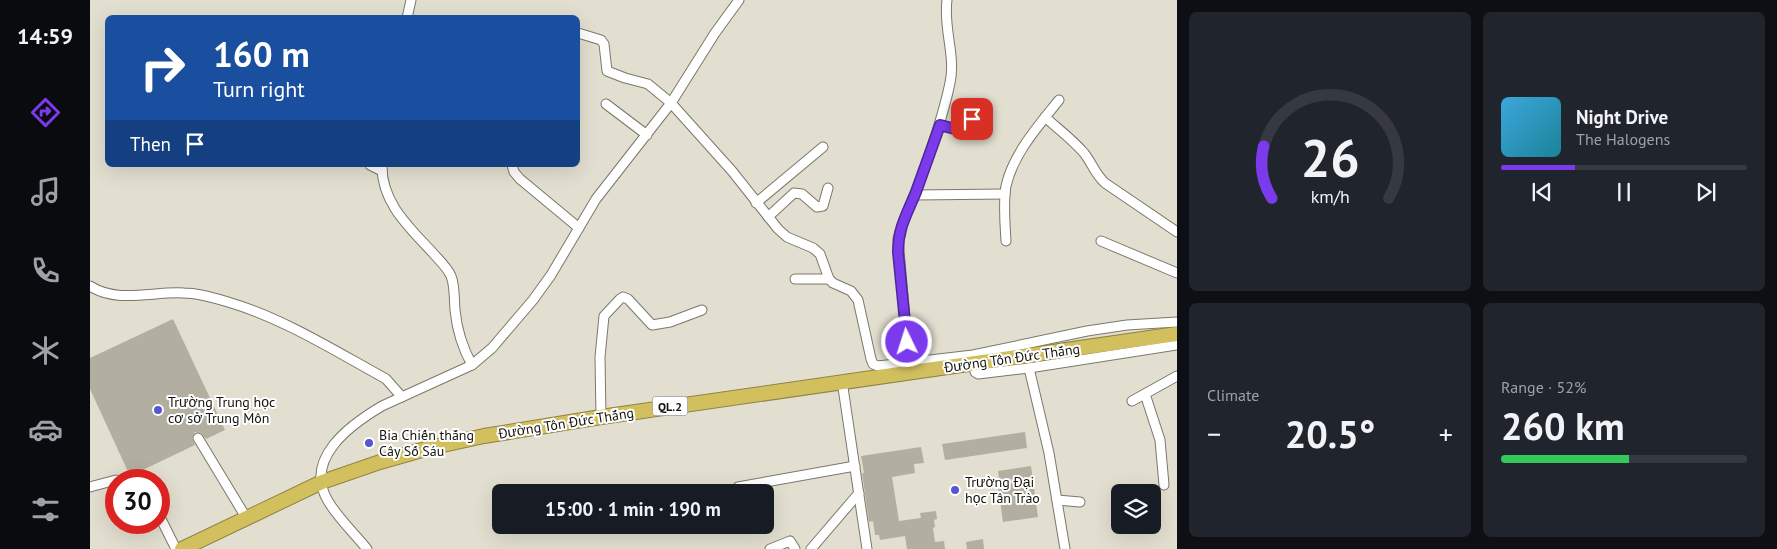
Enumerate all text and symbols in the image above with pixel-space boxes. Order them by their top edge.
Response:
text: 14:59 [17,22,73,50]
text: 160 m [213,31,310,77]
icon: right [130,35,195,100]
text: Turn right [213,75,305,103]
icon: directions [28,95,63,130]
pin [951,98,993,140]
icon: arrive [958,105,986,133]
text: Night Drive [1576,105,1668,129]
text: 26 [1301,124,1359,191]
text: The Halogens [1576,129,1670,149]
icon: arrive [181,130,209,158]
text: Then [130,132,171,156]
icon: music [28,174,63,209]
icon: previous [1528,178,1556,206]
icon: pause [1610,178,1638,206]
icon: next [1692,178,1720,206]
text: km/h [1310,185,1350,208]
icon: phone [28,253,63,288]
position arrow [880,315,932,367]
icon: climate [28,333,63,368]
street label: Đường Tôn Đức Thắng [942,340,1081,377]
text: Range · 52% [1501,377,1586,397]
text: Climate [1207,385,1259,405]
place label: Trường Trung học cơ sở Trung Môn [168,393,275,427]
road number: QL.2 [652,396,688,416]
text: 260 km [1501,401,1625,450]
street label: Đường Tôn Đức Thắng [496,403,635,443]
marker: Trường Trung học cơ sở Trung Môn [152,404,164,416]
text: 20.5° [1285,409,1375,458]
icon: car [28,412,63,447]
text: − [1207,415,1221,452]
text: + [1439,415,1453,452]
place label: Bia Chiến thắng Cây Số Sáu [379,426,474,460]
marker: Bia Chiến thắng Cây Số Sáu [363,437,375,449]
speed limit sign: 30 [105,469,170,534]
place label: Trường Đại học Tân Trào [965,473,1040,507]
marker: Trường Đại học Tân Trào [949,484,961,496]
map controls [1111,484,1161,534]
button: layers [1111,484,1161,534]
icon: filters [28,492,63,527]
text: 15:00 · 1 min · 190 m [545,497,721,521]

